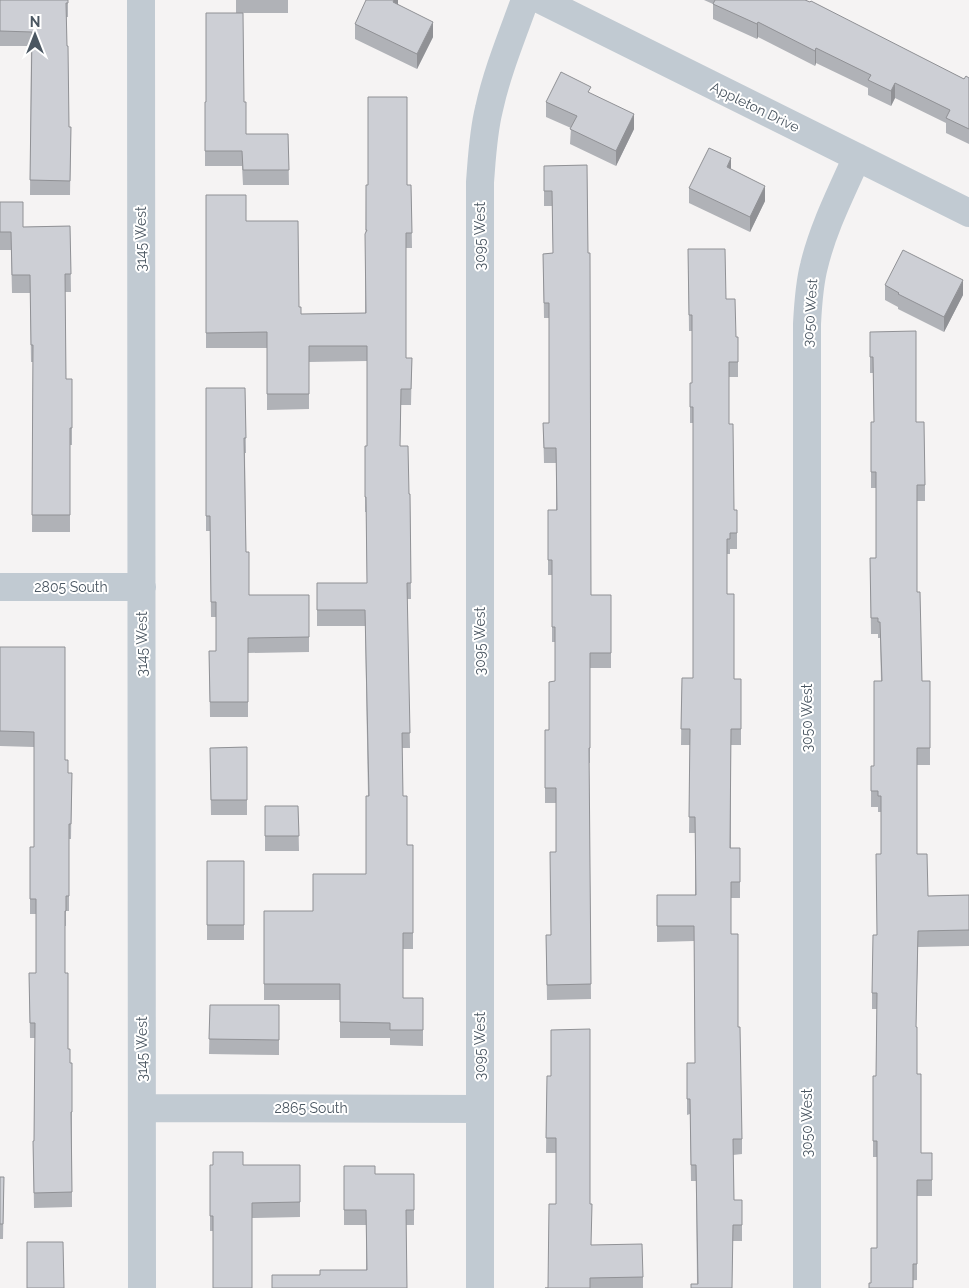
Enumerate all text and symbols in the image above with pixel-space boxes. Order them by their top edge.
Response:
north arrow [10,10,60,60]
text: N [30,14,40,30]
street label: Appleton Drive [708,79,802,135]
street label: 3095 West [472,202,488,270]
street label: 3145 West [133,206,149,272]
street label: 3050 West [800,278,820,348]
street label: 2805 South [34,579,108,595]
street label: 3095 West [472,607,488,675]
street label: 3145 West [134,611,150,677]
street label: 3050 West [799,683,815,752]
street label: 3095 West [472,1012,488,1080]
street label: 3145 West [134,1016,150,1082]
street label: 3050 West [799,1088,815,1157]
street label: 2865 South [274,1100,348,1116]

